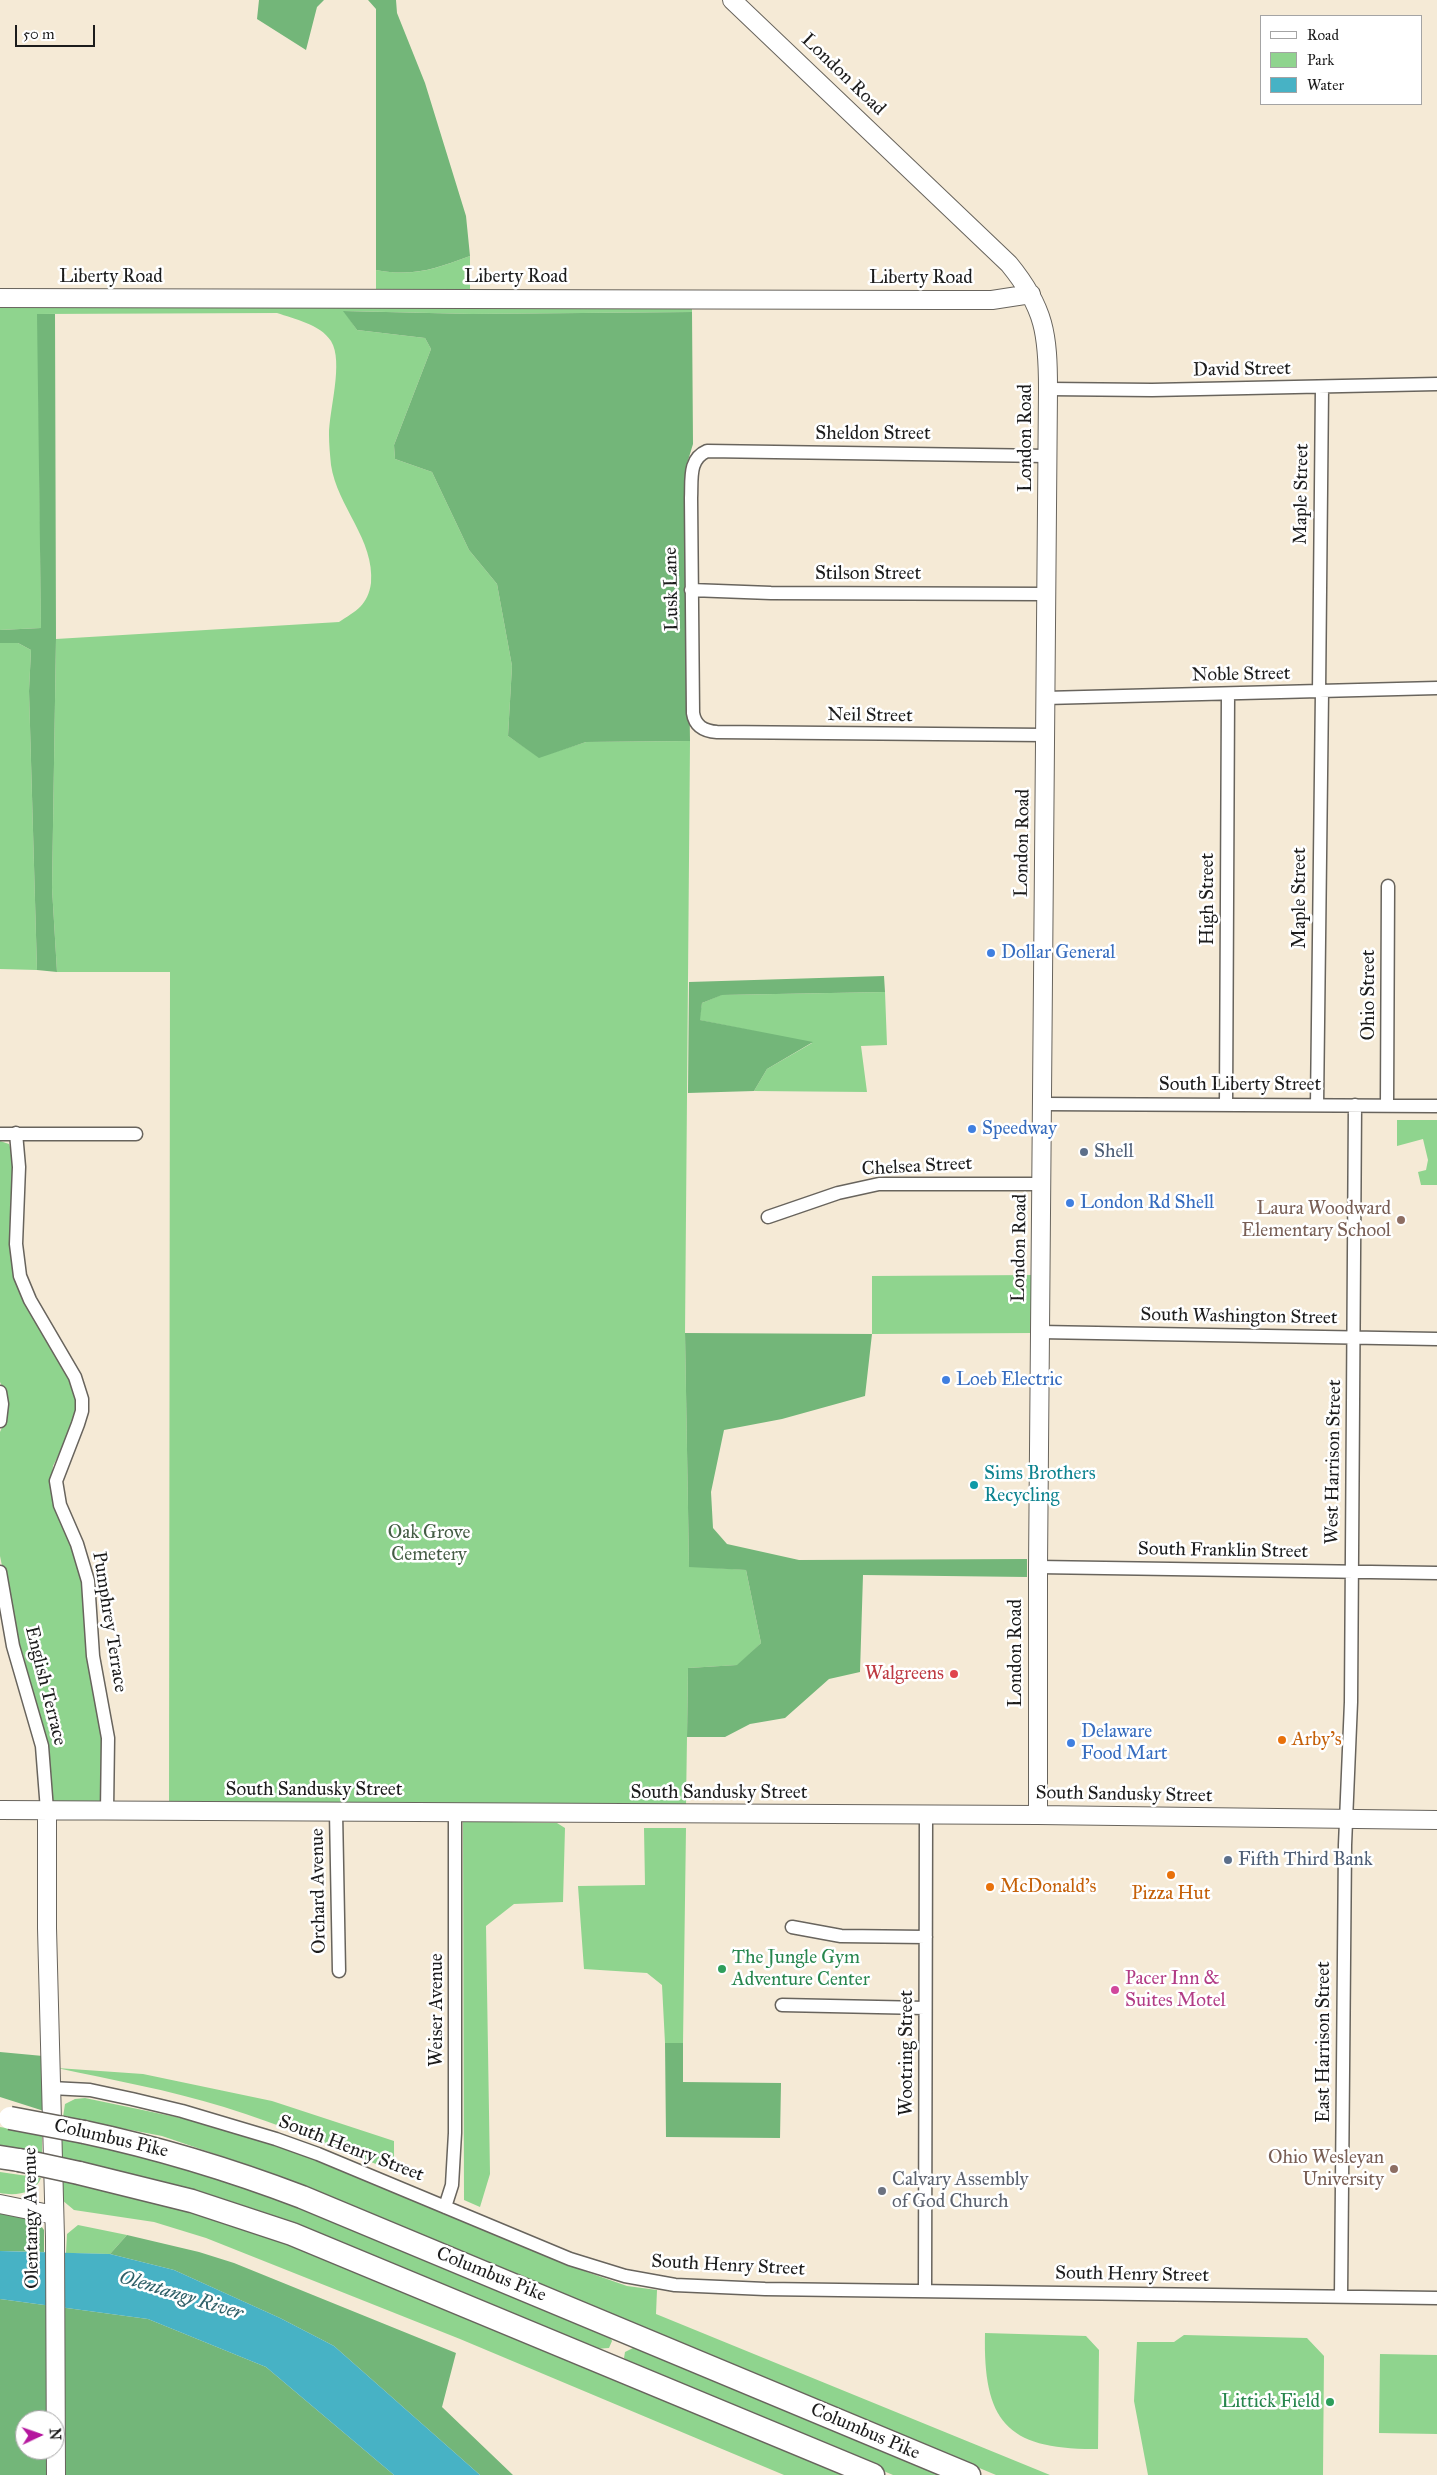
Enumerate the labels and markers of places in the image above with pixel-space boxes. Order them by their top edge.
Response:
place label: Dollar General [1001,942,1115,964]
marker: Dollar General [985,947,997,959]
place label: Speedway [982,1118,1057,1140]
marker: Speedway [966,1123,978,1135]
place label: Shell [1094,1141,1134,1163]
marker: Shell [1078,1146,1090,1158]
place label: London Rd Shell [1080,1192,1214,1214]
marker: London Rd Shell [1064,1197,1076,1209]
place label: Laura Woodward Elementary School [1242,1198,1391,1242]
marker: Laura Woodward Elementary School [1395,1214,1407,1226]
place label: Loeb Electric [956,1369,1063,1391]
marker: Loeb Electric [940,1374,952,1386]
place label: Sims Brothers Recycling [984,1463,1096,1507]
marker: Sims Brothers Recycling [968,1479,980,1491]
place label: Walgreens [865,1663,944,1685]
marker: Walgreens [948,1668,960,1680]
place label: Delaware Food Mart [1081,1721,1168,1765]
place label: Arby's [1292,1729,1342,1751]
marker: Arby's [1276,1734,1288,1746]
marker: Delaware Food Mart [1065,1737,1077,1749]
place label: Fifth Third Bank [1238,1849,1373,1871]
marker: Fifth Third Bank [1222,1854,1234,1866]
marker: Pizza Hut [1165,1869,1177,1881]
place label: McDonald's [1000,1876,1096,1898]
marker: McDonald's [984,1881,996,1893]
place label: Pizza Hut [1132,1883,1210,1905]
place label: The Jungle Gym Adventure Center [732,1947,870,1991]
marker: The Jungle Gym Adventure Center [716,1963,728,1975]
place label: Pacer Inn & Suites Motel [1125,1968,1226,2012]
marker: Pacer Inn & Suites Motel [1109,1984,1121,1996]
place label: Ohio Wesleyan University [1268,2147,1384,2191]
marker: Ohio Wesleyan University [1388,2163,1400,2175]
place label: Calvary Assembly of God Church [892,2169,1028,2213]
marker: Calvary Assembly of God Church [876,2185,888,2197]
place label: Littick Field [1221,2391,1320,2413]
marker: Littick Field [1324,2396,1336,2408]

